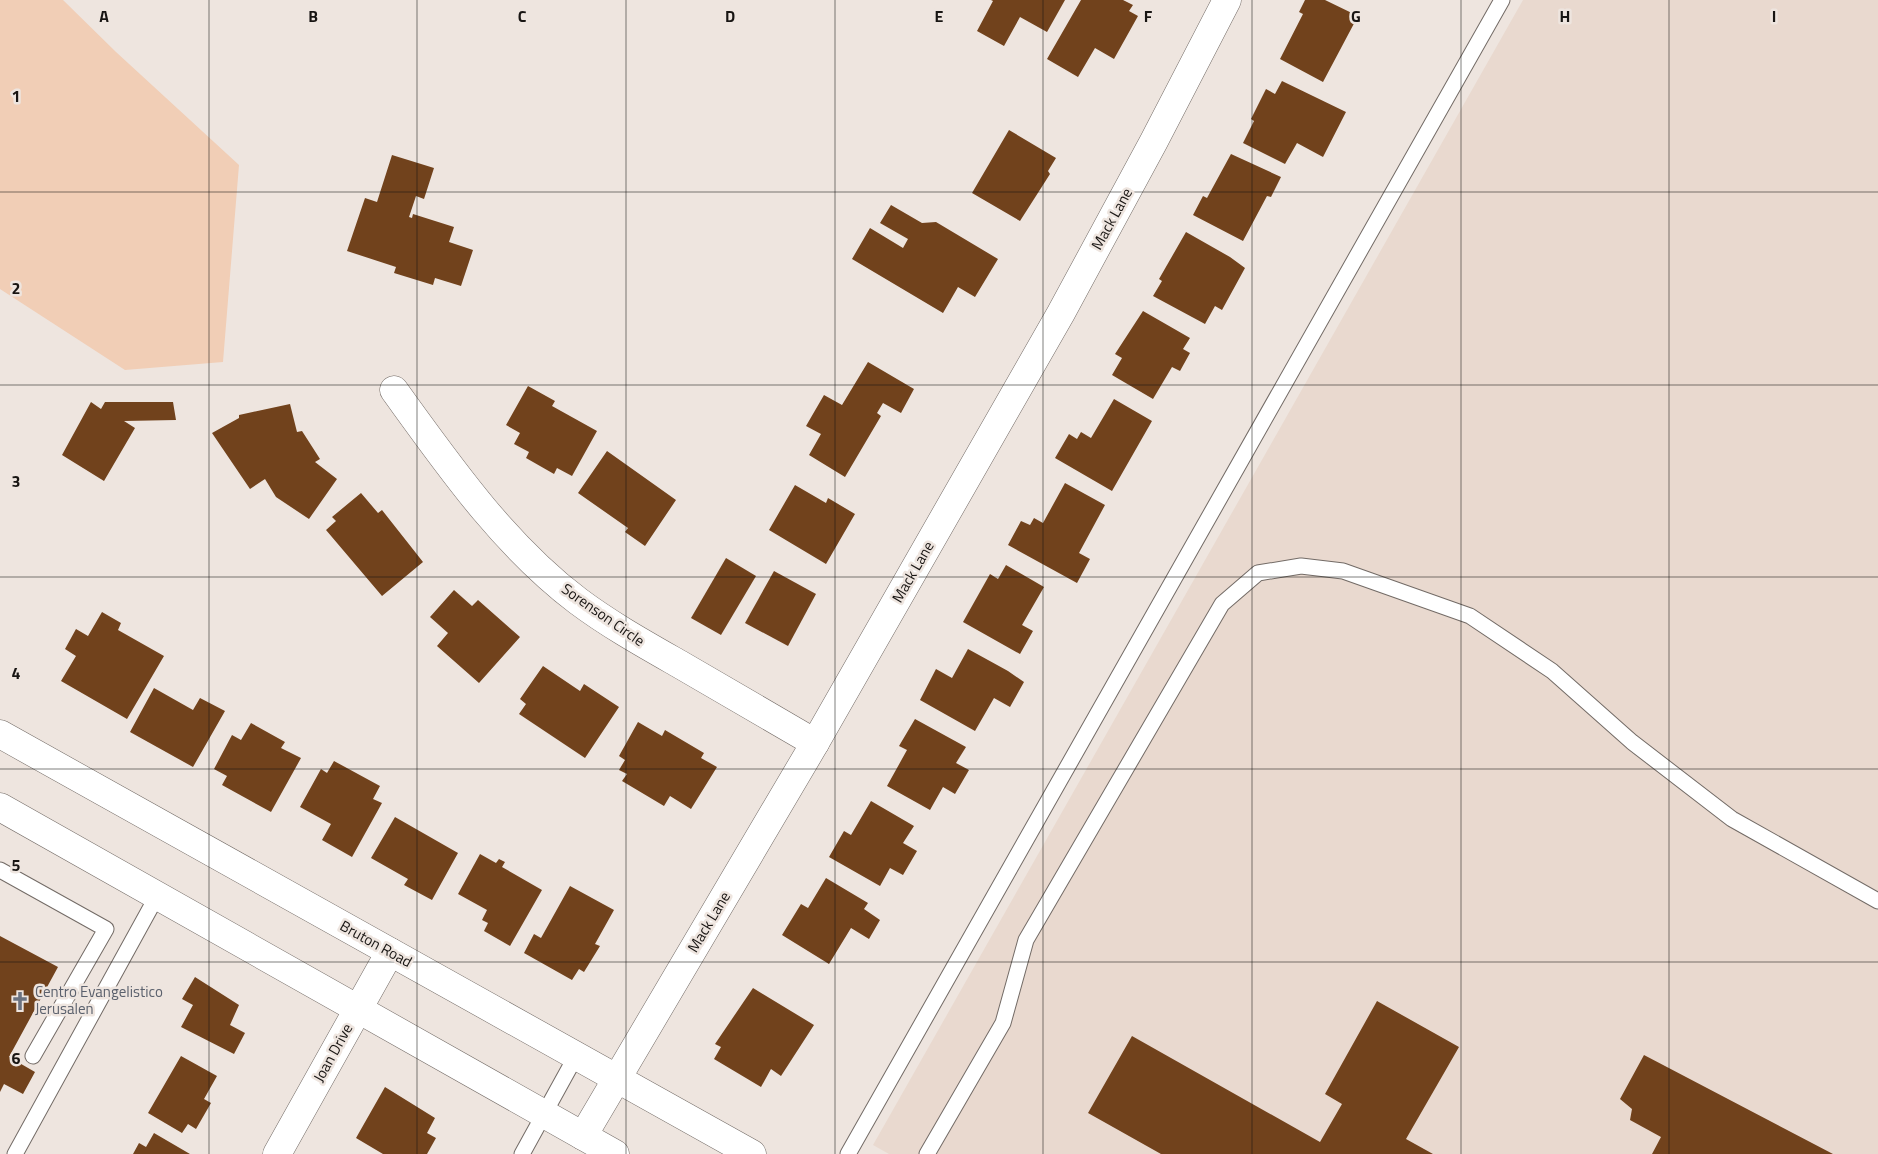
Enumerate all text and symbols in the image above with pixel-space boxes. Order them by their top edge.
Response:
text: A [99,4,109,28]
text: B [308,4,318,28]
text: C [518,4,527,28]
text: D [725,4,735,28]
text: E [935,4,944,28]
text: F [1144,4,1153,28]
text: G [1351,4,1361,28]
text: H [1560,4,1570,28]
text: I [1772,4,1776,28]
text: 1 [12,84,20,108]
street label: Mack Lane [1085,184,1138,254]
text: 2 [12,276,20,300]
text: 3 [12,469,20,493]
street label: Mack Lane [886,537,939,607]
street label: Sorenson Circle [557,577,650,652]
text: 4 [12,661,21,685]
text: 5 [12,853,21,877]
street label: Mack Lane [681,887,736,957]
street label: Bruton Road [336,914,417,973]
place label: Centro Evangelistico Jerusalen [35,980,163,1020]
church icon: Centro Evangelistico Jerusalen [9,990,31,1012]
street label: Joan Drive [307,1019,358,1086]
text: 6 [12,1046,21,1070]

